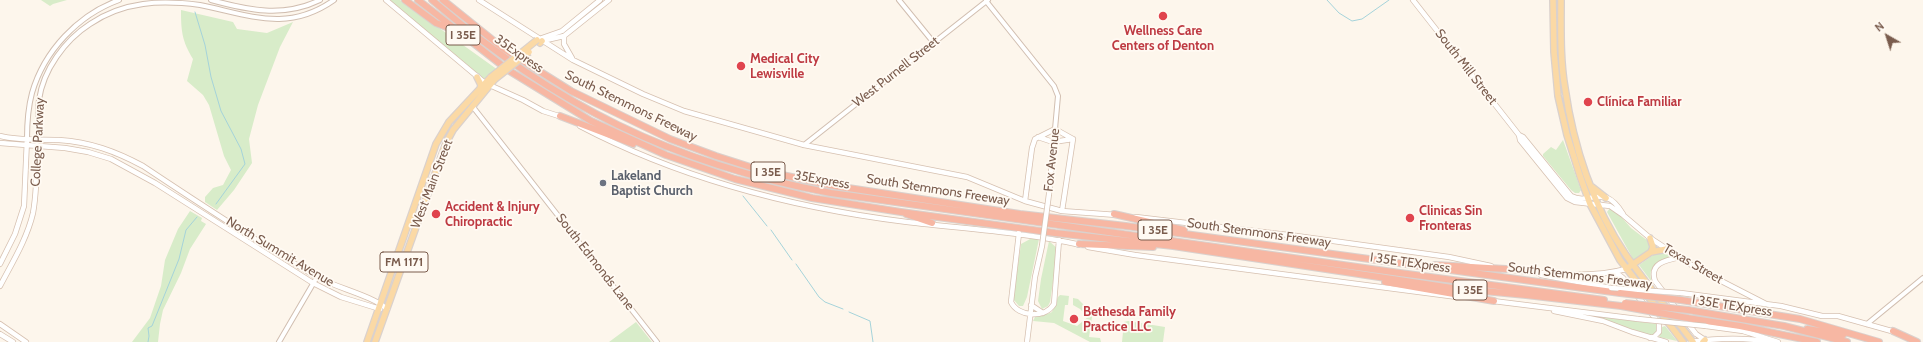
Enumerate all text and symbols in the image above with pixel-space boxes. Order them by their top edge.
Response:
marker: Wellness Care Centers of Denton [1157,10,1169,22]
north arrow [1867,16,1907,56]
text: N [1872,19,1887,35]
place label: Wellness Care Centers of Denton [1112,23,1214,54]
road number: I 35E [446,25,480,45]
street label: South Mill Street [1432,26,1500,108]
street label: 35Express [492,32,546,76]
street label: West Purnell Street [850,33,942,111]
place label: Medical City Lewisville [750,51,819,82]
marker: Medical City Lewisville [735,60,747,72]
street label: South Stemmons Freeway [562,67,700,145]
place label: Clínica Familiar [1597,94,1682,110]
marker: Clínica Familiar [1582,96,1594,108]
street label: College Parkway [28,97,48,187]
street label: Fox Avenue [1041,128,1063,192]
street label: West Main Street [408,137,456,231]
road number: I 35E [751,162,785,182]
street label: 35Express [793,167,851,193]
place label: Lakeland Baptist Church [611,168,693,199]
street label: South Stemmons Freeway [865,171,1011,209]
marker: Lakeland Baptist Church [598,178,608,188]
place label: Accident & Injury Chiropractic [445,199,540,230]
place label: Clinicas Sin Fronteras [1419,203,1482,234]
marker: Accident & Injury Chiropractic [430,208,442,220]
street label: South Edmonds Lane [552,211,638,313]
marker: Clinicas Sin Fronteras [1404,212,1416,224]
street label: North Summit Avenue [223,214,337,290]
street label: South Stemmons Freeway [1186,215,1332,251]
road number: I 35E [1138,220,1172,240]
street label: Texas Street [1660,241,1726,287]
street label: I 35E TEXpress [1369,250,1451,276]
road number: FM 1171 [380,252,428,272]
street label: South Stemmons Freeway [1507,259,1653,293]
road number: I 35E [1453,280,1487,300]
street label: I 35E TEXpress [1691,292,1773,320]
place label: Bethesda Family Practice LLC [1083,304,1176,335]
marker: Bethesda Family Practice LLC [1068,313,1080,325]

